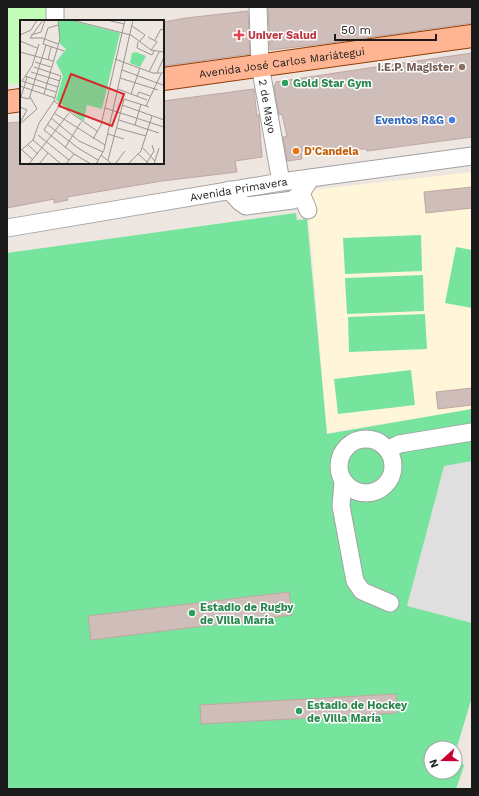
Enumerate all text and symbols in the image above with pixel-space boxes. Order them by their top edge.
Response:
scale bar [335,16,436,42]
inset map [20,20,164,164]
text: 50 m [341,23,371,37]
marker: Univer Salud [233,29,245,41]
place label: Univer Salud [248,29,317,42]
street label: Avenida José Carlos Mariátegui [198,44,366,80]
place label: I.E.P. Magister [377,61,454,74]
marker: I.E.P. Magister [457,62,467,72]
place label: Gold Star Gym [293,77,372,90]
street label: 2 de Mayo [256,78,279,134]
marker: Gold Star Gym [280,78,290,88]
place label: Eventos R&G [375,114,444,127]
marker: Eventos R&G [447,115,457,125]
place label: D'Candela [304,145,359,158]
marker: D'Candela [291,146,301,156]
street label: Avenida Primavera [189,175,288,204]
place label: Estadio de Rugby de Villa María [200,601,294,627]
marker: Estadio de Rugby de Villa María [187,608,197,618]
place label: Estadio de Hockey de Villa María [307,699,408,725]
marker: Estadio de Hockey de Villa María [294,706,304,716]
north arrow [423,740,463,780]
text: N [427,757,442,770]

